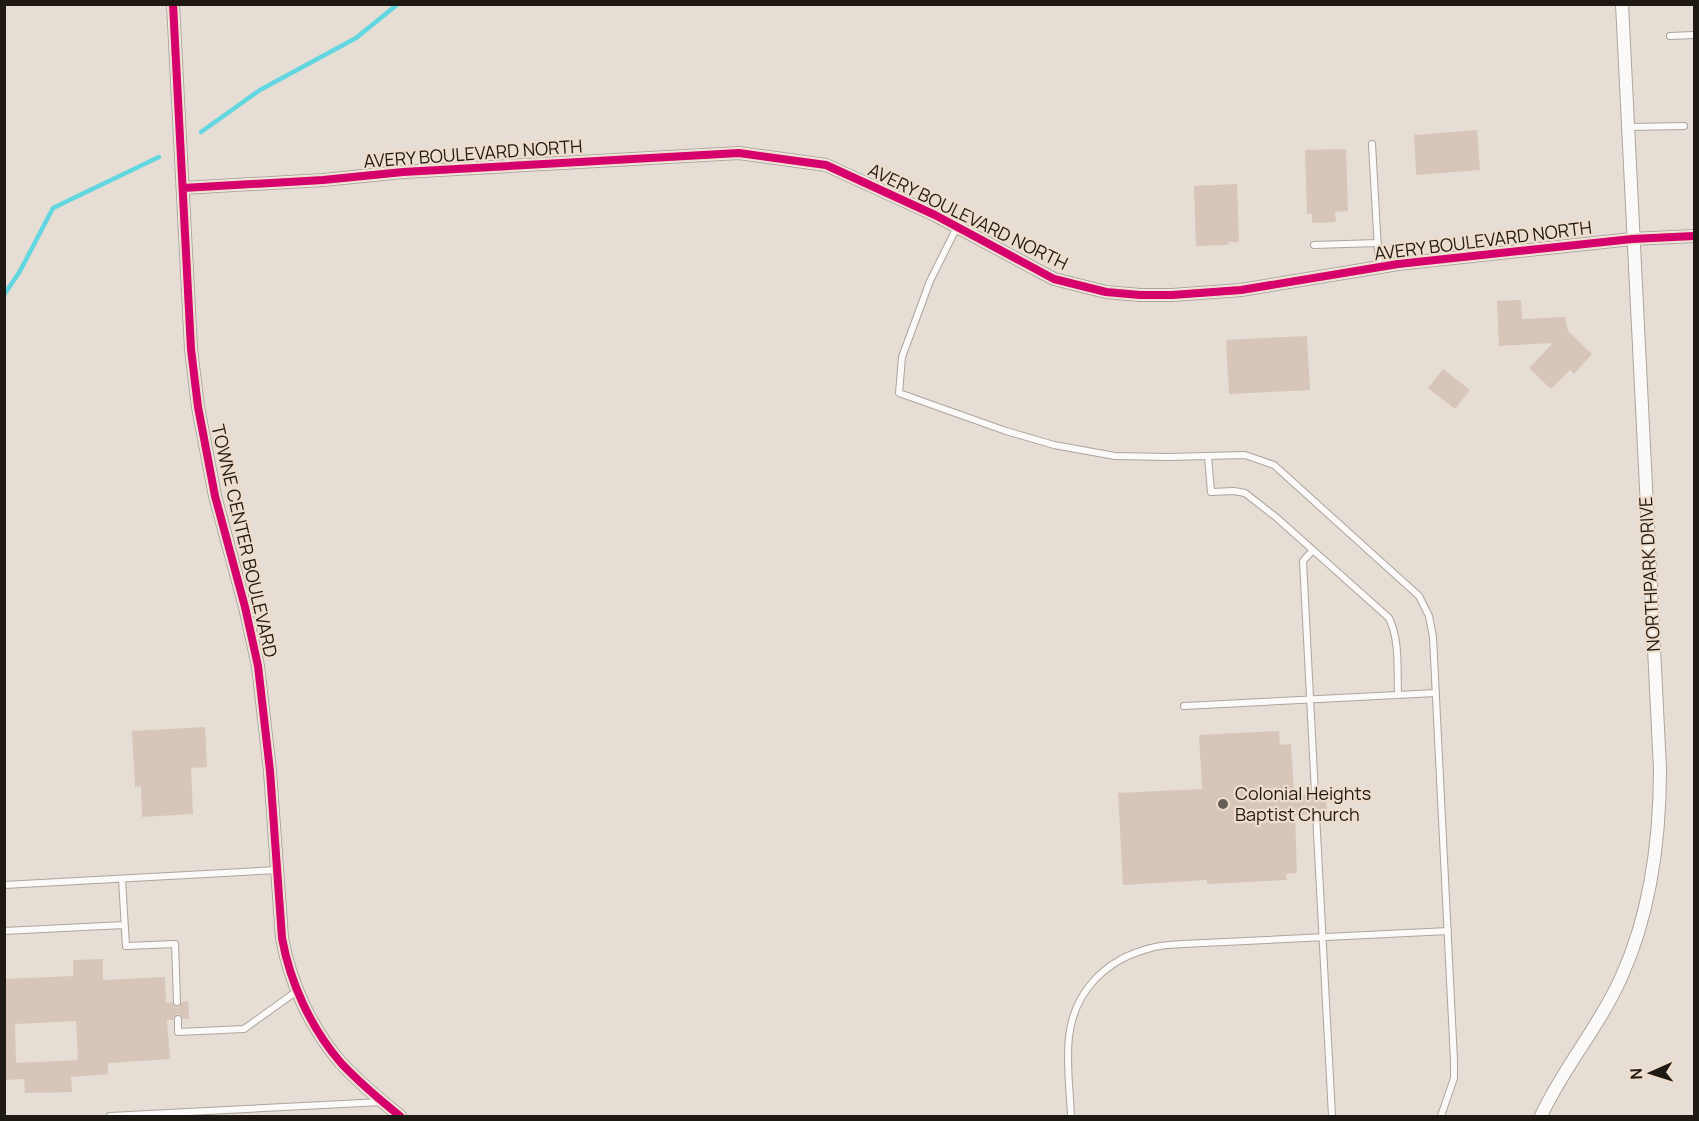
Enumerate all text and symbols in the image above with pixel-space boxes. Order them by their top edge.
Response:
street label: AVERY BOULEVARD NORTH [363,133,583,173]
street label: AVERY BOULEVARD NORTH [865,157,1072,275]
street label: AVERY BOULEVARD NORTH [1373,215,1593,265]
street label: TOWNE CENTER BOULEVARD [206,422,283,660]
street label: NORTHPARK DRIVE [1633,496,1665,652]
place label: Colonial Heights Baptist Church [1235,781,1371,826]
marker: Colonial Heights Baptist Church [1216,797,1230,811]
north arrow [1621,1043,1681,1103]
text: N [1625,1067,1647,1080]

